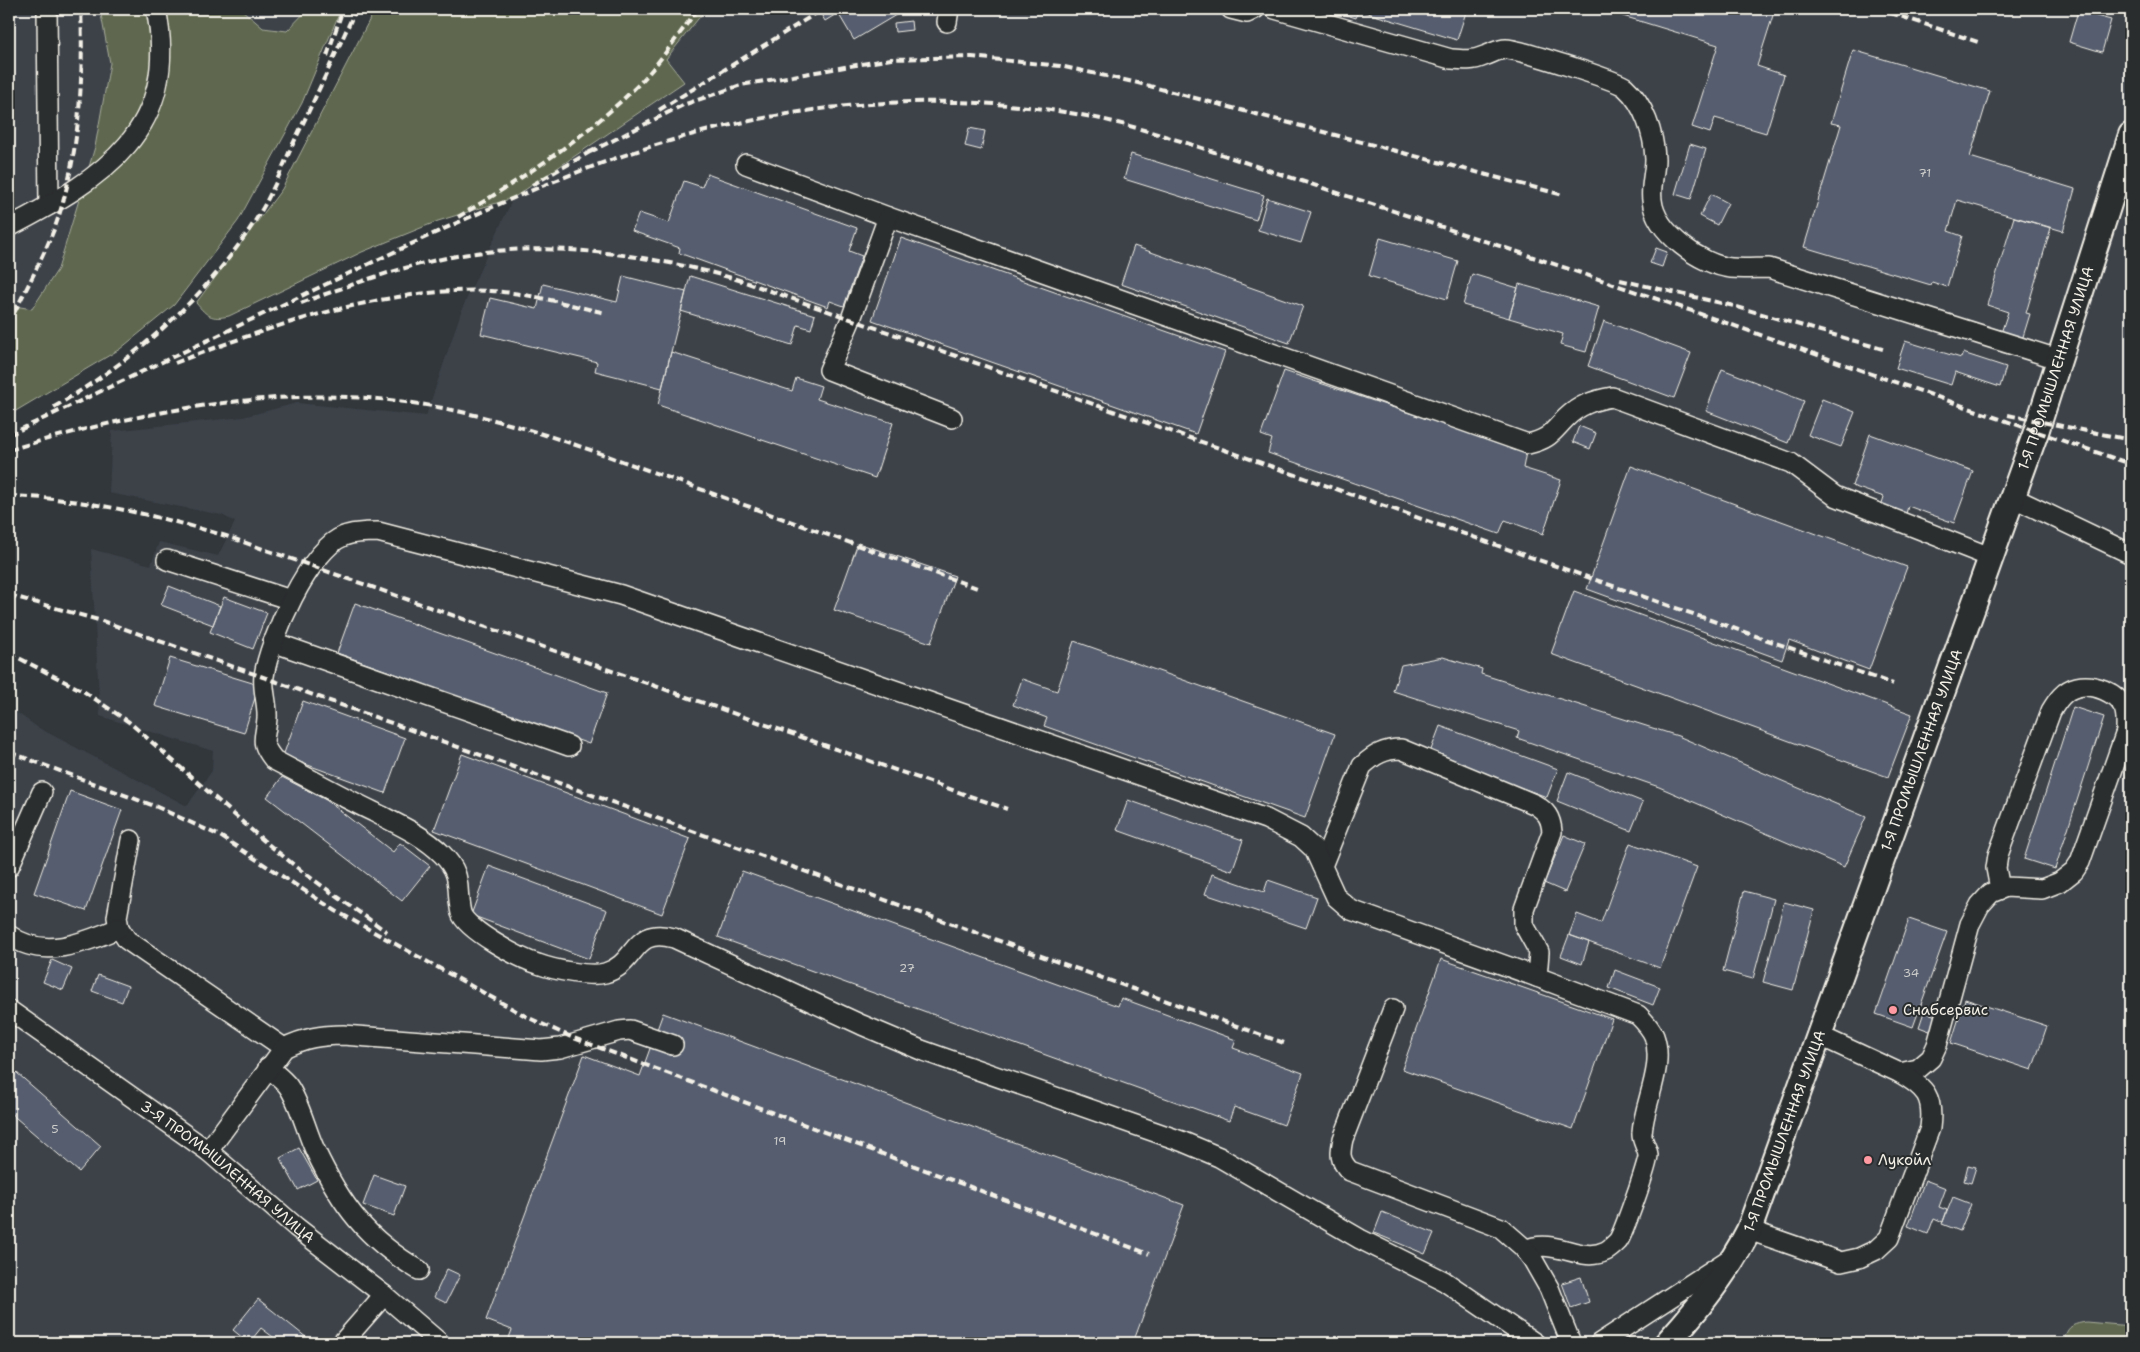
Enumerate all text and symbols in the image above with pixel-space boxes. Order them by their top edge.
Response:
house number: 71 [1919,165,1931,181]
street label: 1-Я ПРОМЫШЛЕННАЯ УЛИЦА [2013,264,2098,473]
street label: 1-Я ПРОМЫШЛЕННАЯ УЛИЦА [1876,646,1967,854]
house number: 27 [899,960,915,976]
house number: 34 [1903,965,1919,981]
place label: Снабсервис [1903,1000,1988,1020]
marker: Снабсервис [1887,1004,1899,1016]
street label: 1-Я ПРОМЫШЛЕННАЯ УЛИЦА [1739,1027,1830,1235]
street label: 3-Я ПРОМЫШЛЕННАЯ УЛИЦА [136,1096,319,1248]
house number: 5 [51,1121,59,1137]
house number: 19 [774,1133,786,1149]
place label: Лукойл [1878,1150,1932,1170]
marker: Лукойл [1862,1154,1874,1166]

